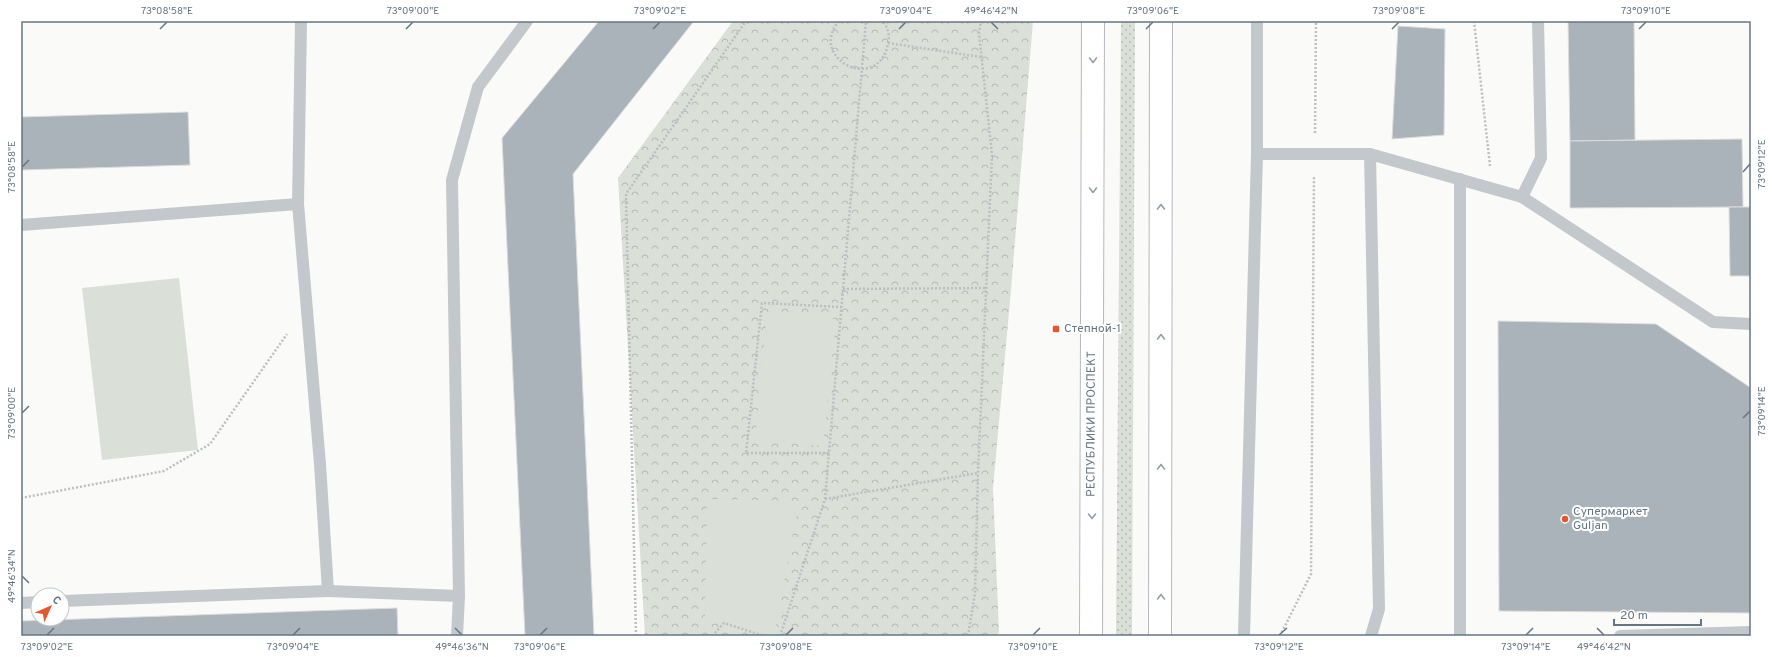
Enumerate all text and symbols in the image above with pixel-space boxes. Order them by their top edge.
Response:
text: 73°08'58"E [141,5,193,18]
text: 73°09'00"E [387,5,439,18]
text: 73°09'02"E [634,5,686,18]
text: 73°09'04"E [880,5,932,18]
text: 49°46'42"N [964,5,1018,18]
text: 73°09'06"E [1127,5,1179,18]
text: 73°09'08"E [1373,5,1425,18]
text: 73°09'10"E [1621,5,1671,18]
one-way arrow [1089,57,1097,63]
text: 73°09'12"E [1756,139,1769,189]
text: 73°08'58"E [6,141,19,193]
one-way arrow [1089,187,1097,193]
one-way arrow [1157,204,1165,210]
place label: Степной-1 [1064,321,1121,337]
marker: Степной-1 [1051,324,1061,334]
one-way arrow [1157,334,1165,340]
street label: РЕСПУБЛИКИ ПРОСПЕКТ [1083,351,1100,497]
text: 73°09'14"E [1756,386,1769,436]
text: 73°09'00"E [6,387,19,439]
one-way arrow [1157,464,1165,470]
place label: Супермаркет Guljan [1573,504,1648,534]
one-way arrow [1088,513,1096,519]
marker: Супермаркет Guljan [1560,514,1570,524]
text: 49°46'34"N [6,549,19,603]
north arrow [30,587,70,627]
text: С [49,593,64,608]
one-way arrow [1156,594,1165,600]
scale bar [1614,601,1701,627]
text: 20 m [1620,608,1648,624]
text: 73°09'02"E [21,641,73,654]
text: 73°09'04"E [267,641,319,654]
text: 49°46'36"N [435,641,489,654]
text: 73°09'06"E [514,641,566,654]
text: 73°09'08"E [760,641,812,654]
text: 73°09'10"E [1008,641,1058,654]
text: 73°09'12"E [1254,641,1304,654]
text: 73°09'14"E [1501,641,1551,654]
text: 49°46'42"N [1577,641,1631,654]

